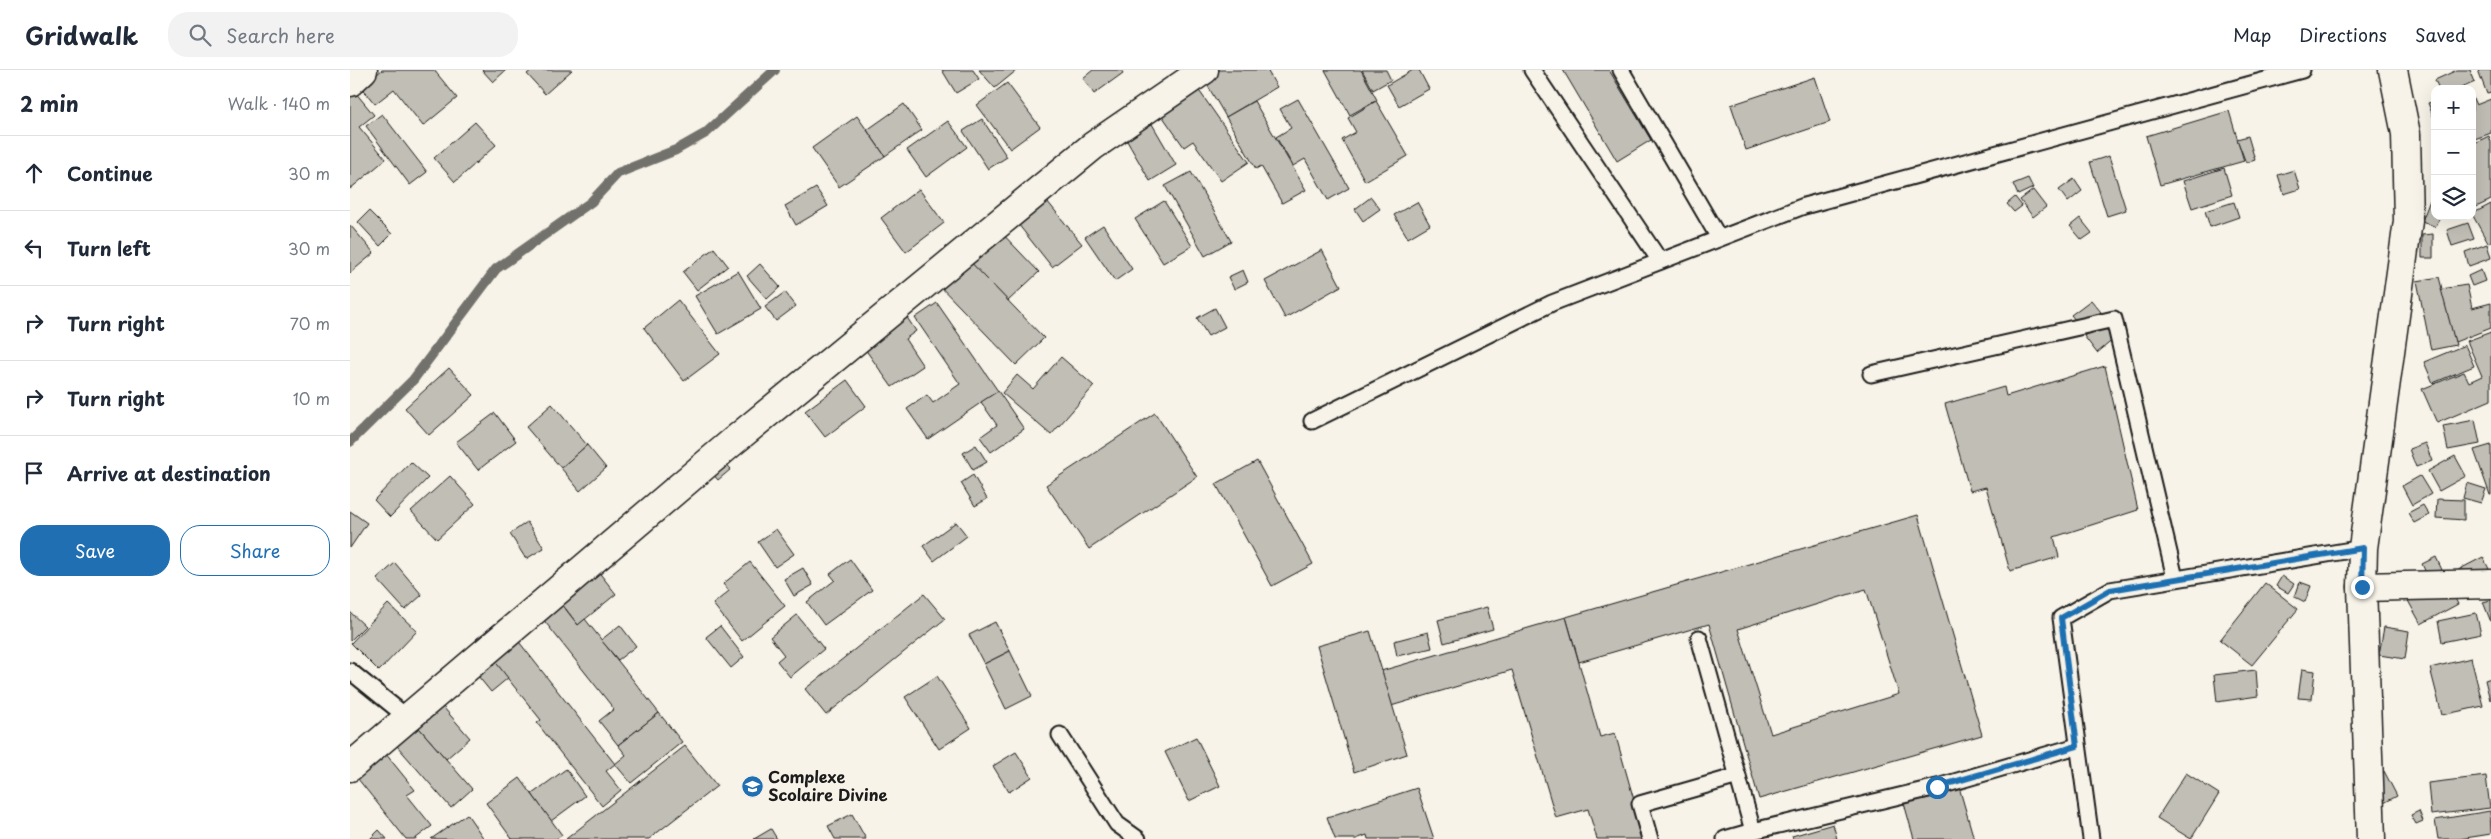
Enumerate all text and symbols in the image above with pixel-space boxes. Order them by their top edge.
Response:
search box [168,12,518,57]
text: Gridwalk [25,17,138,53]
icon: search [186,21,214,49]
text: Search here [226,21,335,49]
text: Map [2233,21,2271,48]
text: Directions [2299,21,2387,48]
text: Saved [2415,21,2466,48]
map controls [2431,85,2476,220]
button: + [2431,85,2476,130]
text: 2 min [20,87,79,119]
text: Walk · 140 m [228,91,330,115]
button: − [2431,130,2476,175]
icon: ahead [20,159,48,187]
text: Continue [67,159,153,187]
text: 30 m [288,161,330,185]
button: layers [2431,175,2476,220]
icon: left [20,234,48,262]
text: Turn left [67,234,151,262]
text: 30 m [288,236,330,260]
icon: right [20,309,48,337]
text: Turn right [67,309,165,337]
text: 70 m [290,311,330,335]
icon: right [20,384,48,412]
text: Turn right [67,384,165,412]
text: 10 m [293,386,330,410]
icon: arrive [20,459,48,487]
text: Arrive at destination [67,459,271,487]
button: Save [20,525,170,576]
button: Share [180,525,330,576]
route end [2351,576,2374,599]
place label: Complexe Scolaire Divine [768,764,888,806]
school or university icon: Complexe Scolaire Divine [740,774,764,798]
route start [1926,776,1949,799]

